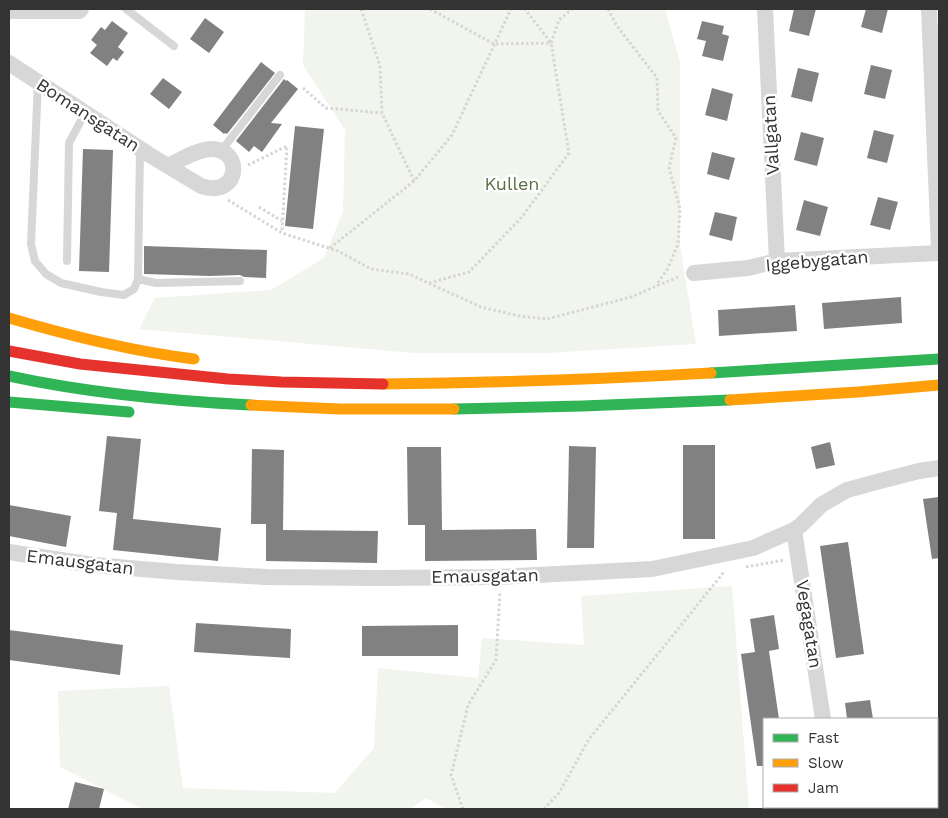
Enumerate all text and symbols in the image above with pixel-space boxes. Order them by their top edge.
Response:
street label: Bomansgatan [33,73,144,156]
street label: Vallgatan [758,94,783,176]
park label: Kullen [484,173,540,194]
street label: Iggebygatan [765,246,869,275]
street label: Emausgatan [25,545,135,578]
street label: Emausgatan [431,564,539,587]
street label: Vegagatan [792,578,827,670]
legend [763,718,938,808]
text: Fast [808,729,840,747]
text: Slow [808,754,844,772]
text: Jam [808,779,839,797]

